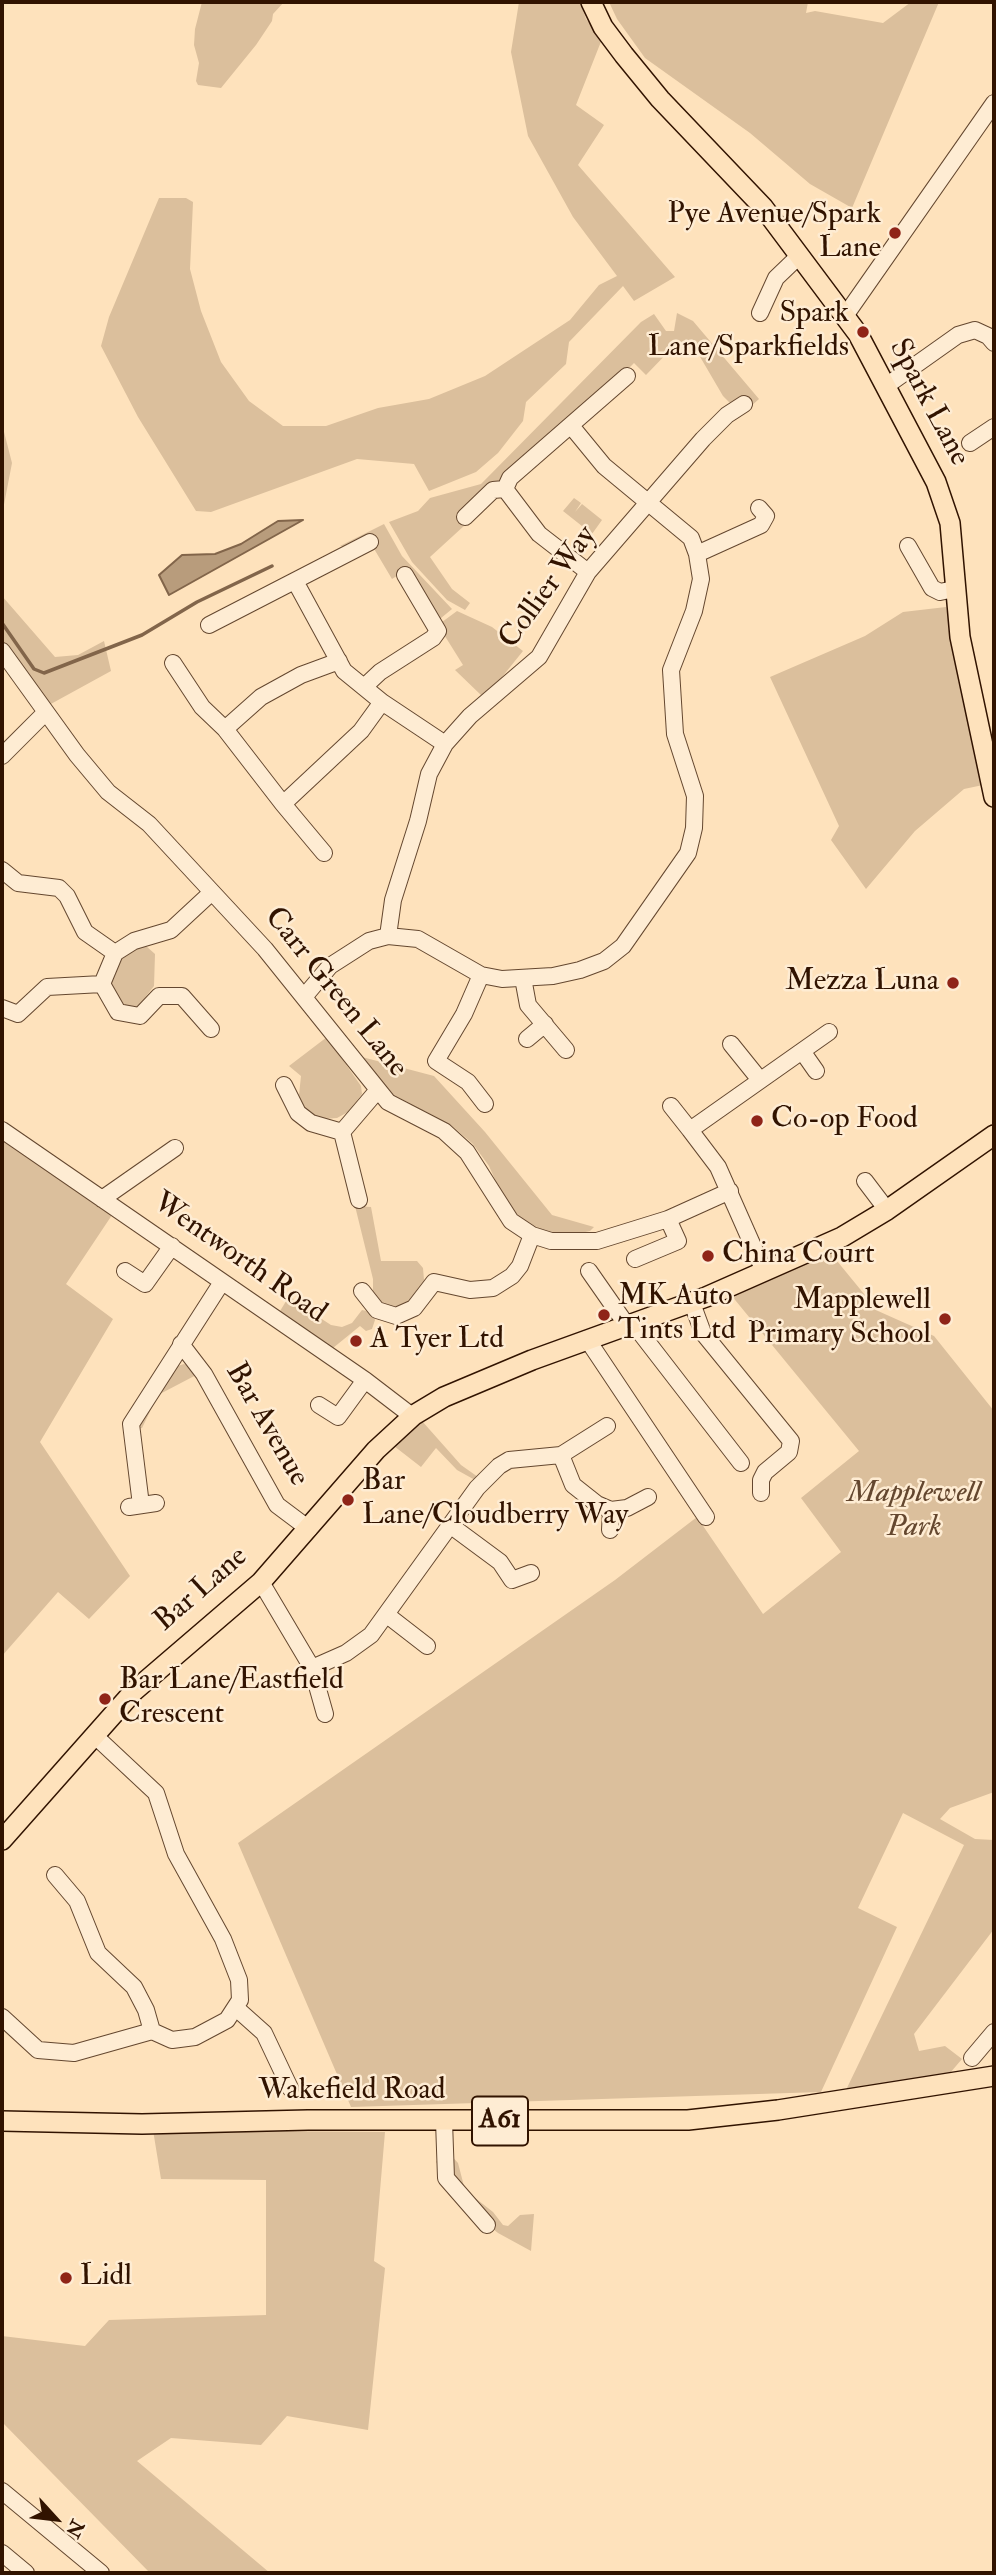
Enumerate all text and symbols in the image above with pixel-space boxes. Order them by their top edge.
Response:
place label: Pye Avenue/Spark Lane [667,198,881,268]
marker: Pye Avenue/Spark Lane [887,225,903,241]
place label: Spark Lane/Sparkfields [648,297,849,368]
marker: Spark Lane/Sparkfields [855,324,871,340]
street label: Spark Lane [880,334,976,472]
street label: Collier Way [493,520,605,656]
street label: Carr Green Lane [256,901,414,1085]
place label: Mezza Luna [785,965,939,1001]
marker: Mezza Luna [945,975,961,991]
place label: Co-op Food [771,1103,918,1139]
marker: Co-op Food [749,1113,765,1129]
street label: Wentworth Road [145,1186,333,1332]
place label: China Court [722,1238,875,1274]
marker: China Court [700,1248,716,1264]
place label: MK Auto Tints Ltd [618,1280,736,1350]
place label: Mapplewell Primary School [747,1284,931,1354]
marker: MK Auto Tints Ltd [596,1307,612,1323]
marker: Mapplewell Primary School [937,1311,953,1327]
place label: A Tyer Ltd [370,1323,504,1359]
marker: A Tyer Ltd [348,1333,364,1349]
street label: Bar Avenue [216,1357,316,1493]
place label: Bar Lane/Cloudberry Way [362,1465,628,1536]
park label: Mapplewell Park [847,1477,981,1548]
marker: Bar Lane/Cloudberry Way [340,1492,356,1508]
street label: Bar Lane [148,1540,256,1640]
place label: Bar Lane/Eastfield Crescent [119,1664,344,1734]
marker: Bar Lane/Eastfield Crescent [97,1691,113,1707]
street label: Wakefield Road [258,2074,446,2110]
road number: A61 [472,2096,528,2146]
place label: Lidl [80,2260,132,2296]
marker: Lidl [58,2270,74,2286]
north arrow [21,2484,91,2554]
text: N [60,2515,89,2542]

